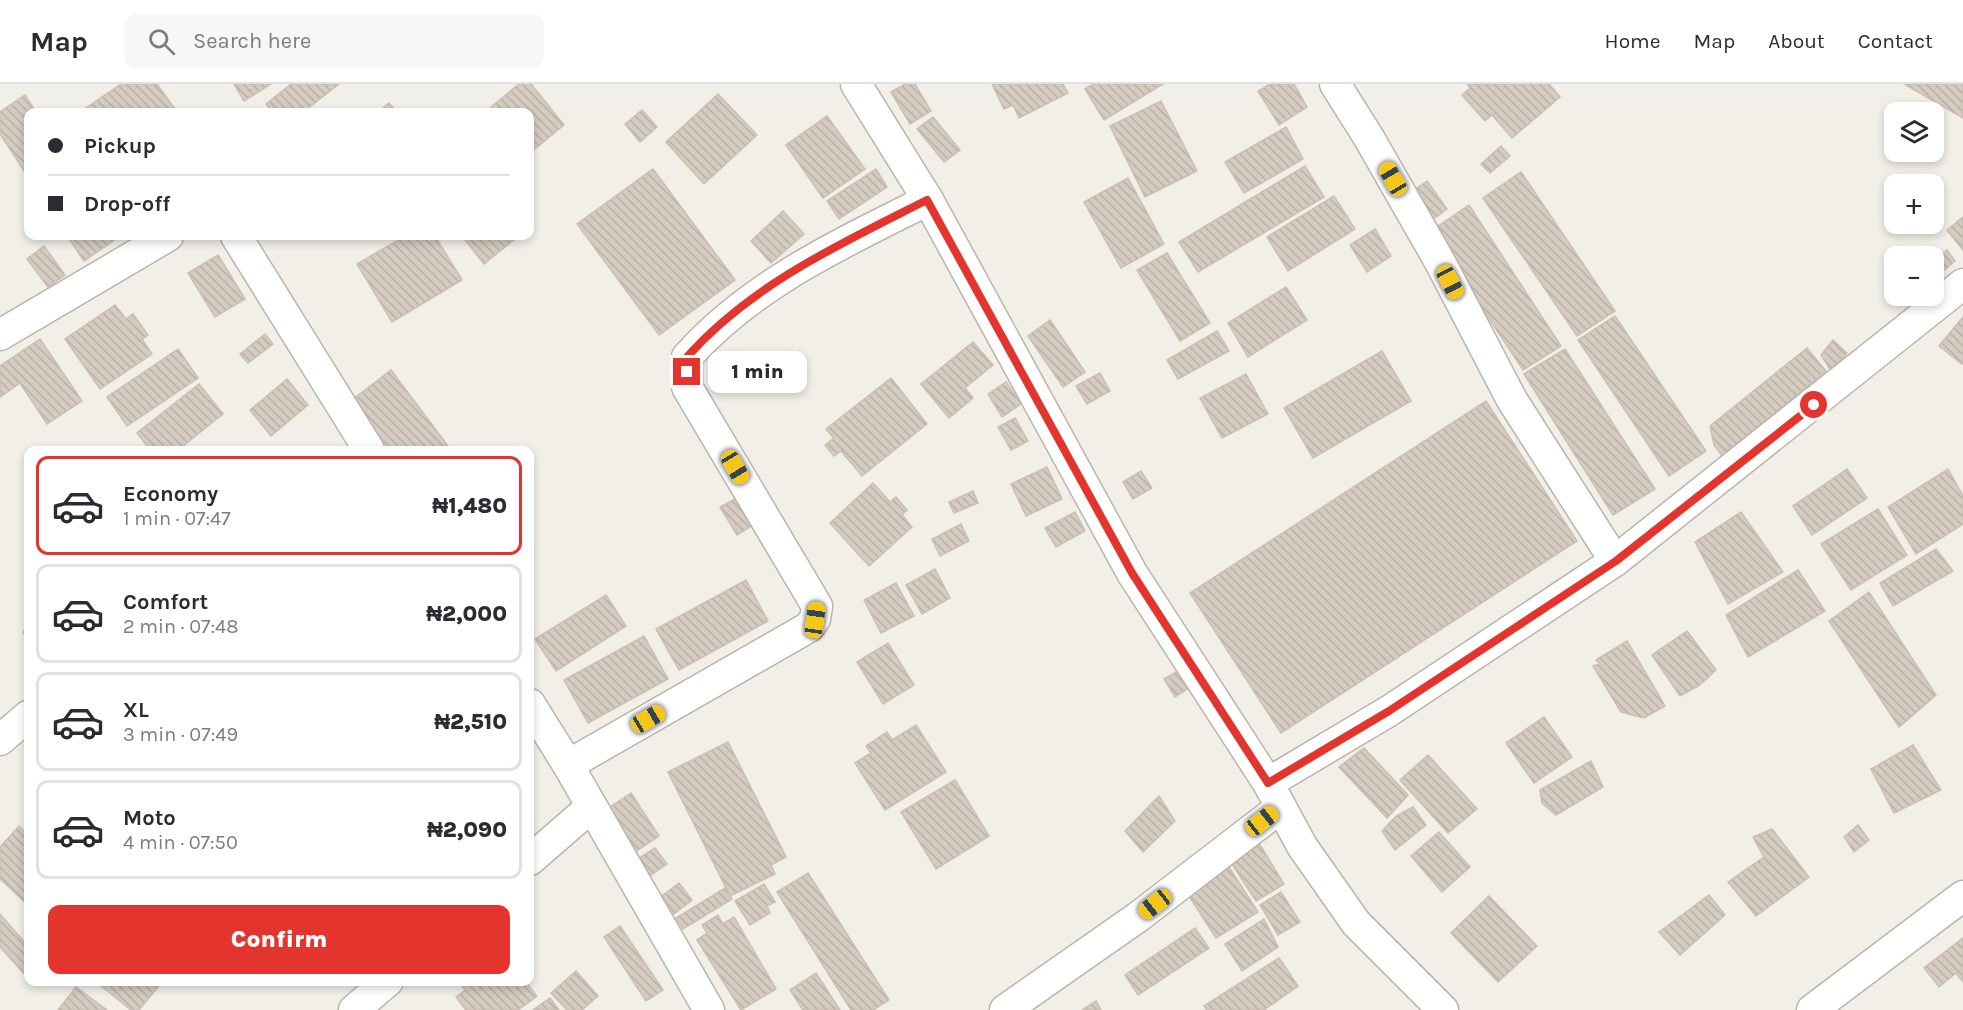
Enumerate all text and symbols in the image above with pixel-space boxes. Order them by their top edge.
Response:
search box [124,14,544,68]
text: Map [30,25,88,58]
icon: search [145,25,178,58]
text: Search here [193,28,311,54]
text: Home [1605,29,1661,53]
text: Map [1694,29,1735,53]
text: About [1768,29,1825,53]
text: Contact [1858,29,1933,53]
map controls [1884,102,1944,306]
button: layers [1884,102,1944,162]
text: Pickup [84,133,156,159]
car [1376,159,1410,199]
button: + [1884,174,1944,234]
text: Drop-off [84,191,170,217]
button: − [1884,246,1944,306]
car [1434,262,1466,302]
callout: 1 min [708,351,807,393]
route end [673,358,700,385]
text: 1 min [731,360,784,383]
route start [1800,391,1827,418]
car [718,447,752,487]
icon: car [51,479,105,533]
text: Economy [123,481,218,507]
text: ₦1,480 [432,493,507,519]
text: 1 min · 07:47 [123,507,231,530]
icon: car [51,587,105,641]
text: Comfort [123,589,208,615]
text: ₦2,000 [426,601,507,627]
car [804,601,826,639]
text: 2 min · 07:48 [123,615,238,638]
icon: car [51,695,105,749]
text: XL [123,697,149,723]
car [628,702,668,736]
text: ₦2,510 [434,709,507,735]
text: 3 min · 07:49 [123,723,238,746]
icon: car [51,803,105,857]
car [1242,803,1282,839]
text: Moto [123,805,176,831]
text: ₦2,090 [427,817,507,843]
text: 4 min · 07:50 [123,831,238,854]
car [1135,886,1175,922]
button: Confirm [48,905,510,974]

